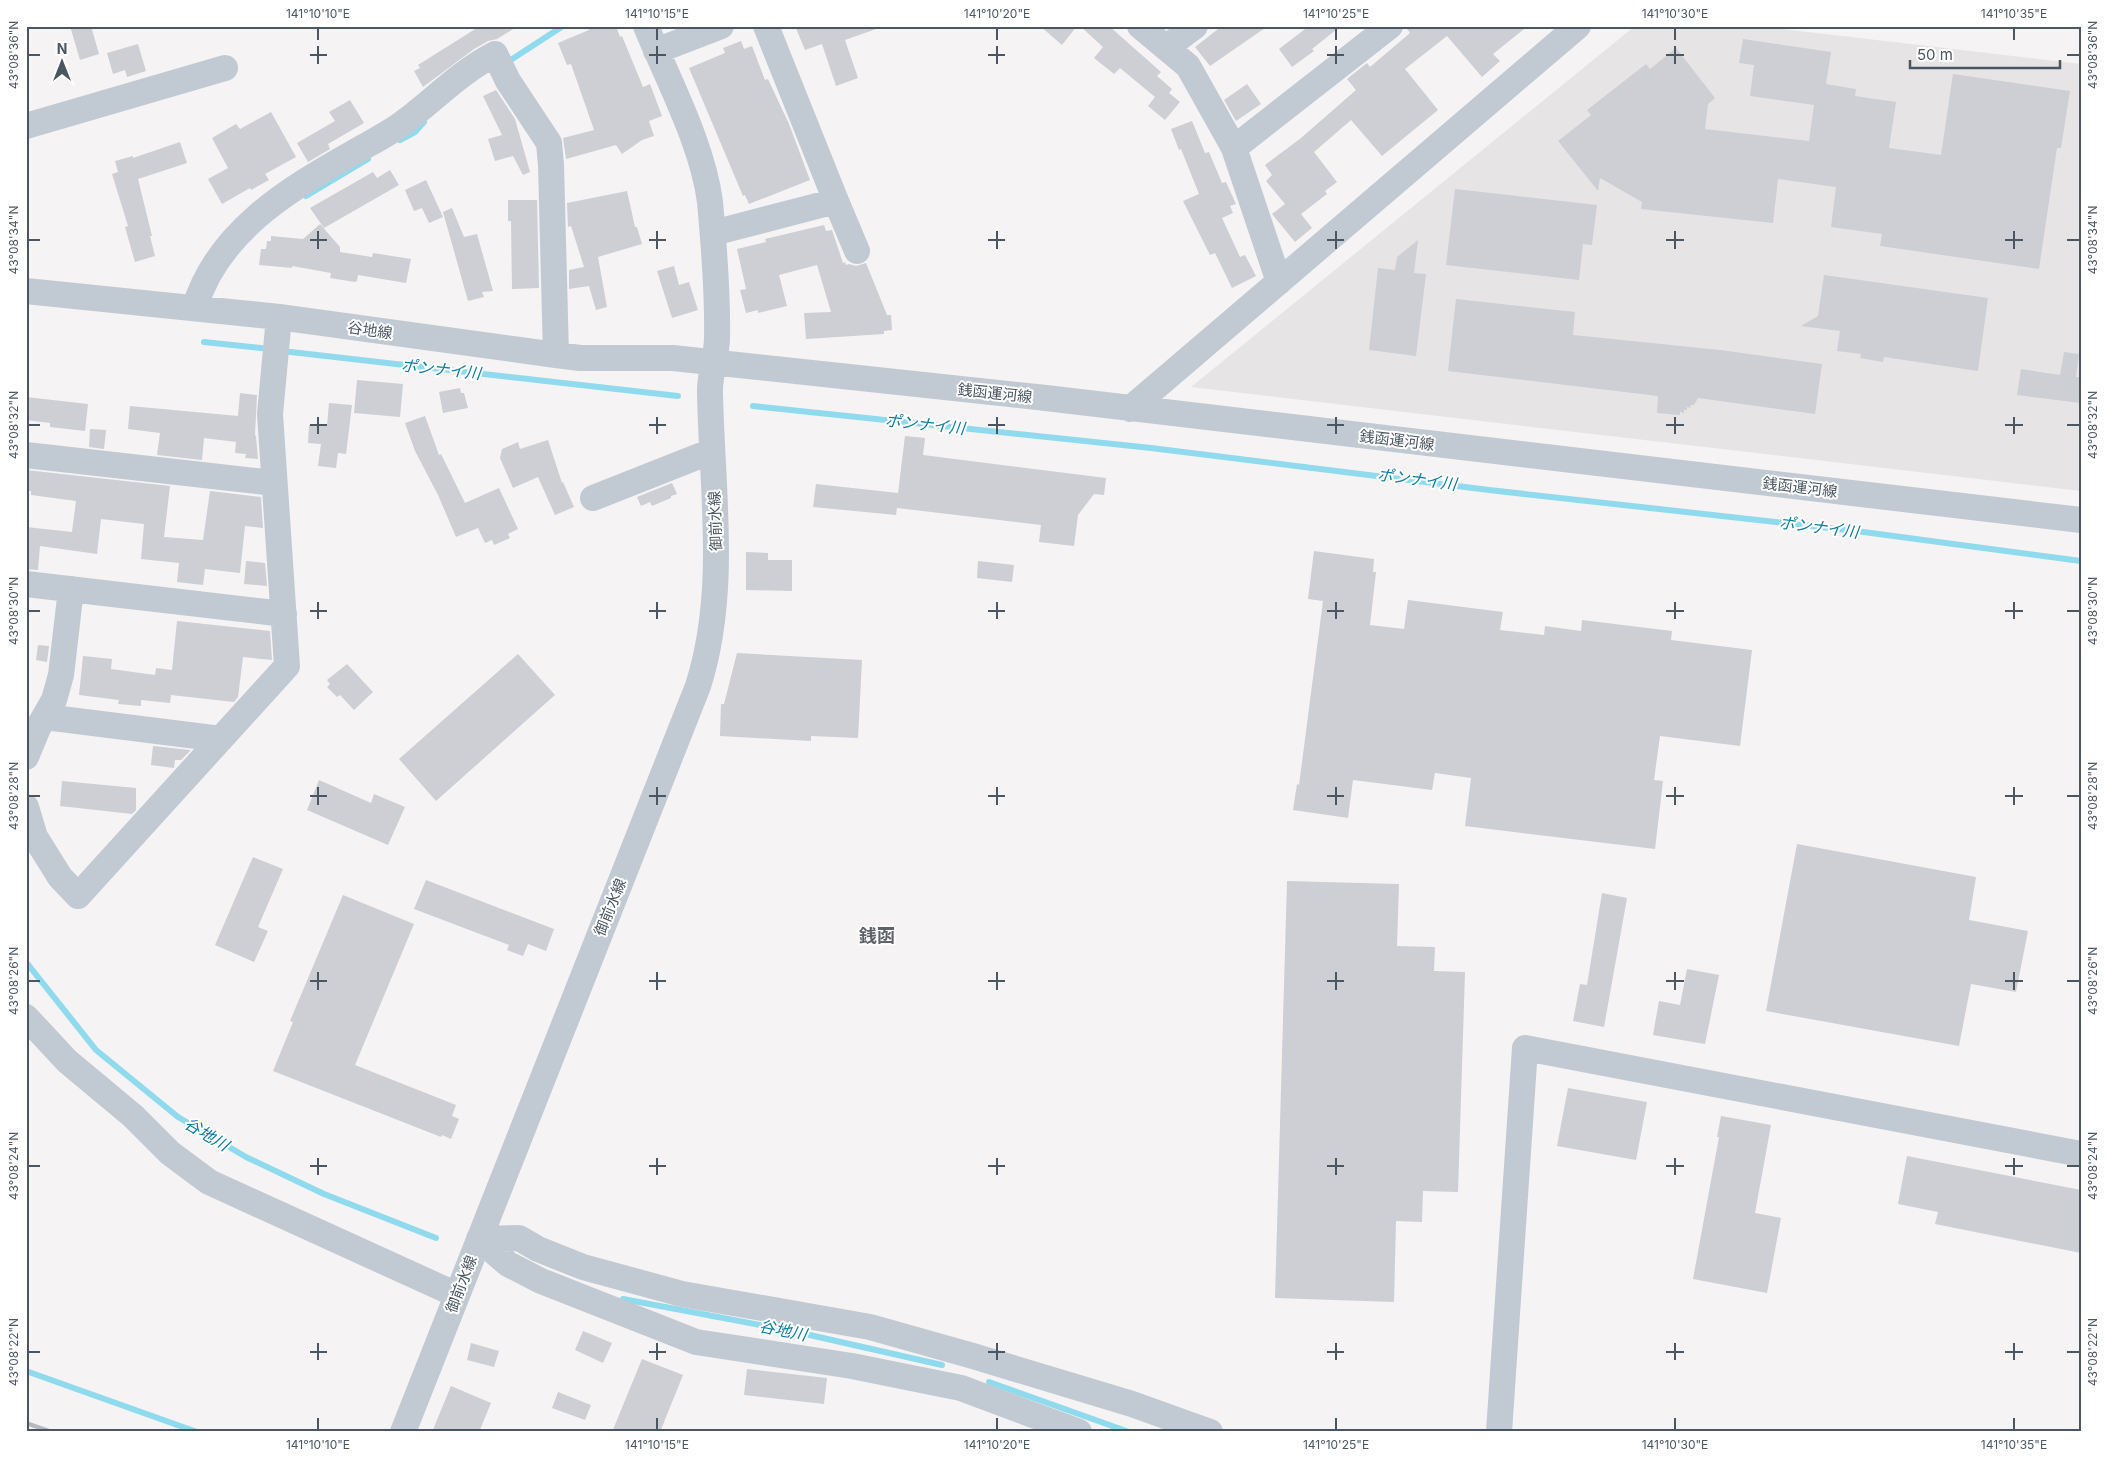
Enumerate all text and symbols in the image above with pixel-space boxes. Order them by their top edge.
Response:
text: 141°10'10"E [286,6,350,21]
text: 141°10'15"E [625,6,689,21]
text: 141°10'20"E [964,6,1030,21]
text: 141°10'25"E [1303,6,1369,21]
text: 141°10'30"E [1642,6,1708,21]
text: 141°10'35"E [1981,6,2047,21]
text: 43°08'36"N [6,21,21,89]
text: 43°08'36"N [2085,21,2100,89]
north arrow [38,38,88,88]
scale bar [1910,38,2060,70]
text: N [57,40,67,57]
text: 50 m [1917,45,1953,64]
text: 43°08'34"N [6,206,21,274]
text: 43°08'34"N [2085,206,2100,274]
street label: 谷地線 [346,317,394,343]
water label: ポンナイ川 [400,355,484,383]
street label: 銭函運河線 [957,380,1033,406]
text: 43°08'32"N [6,391,21,459]
text: 43°08'32"N [2085,391,2100,459]
water label: ポンナイ川 [884,410,968,438]
street label: 銭函運河線 [1359,426,1435,454]
water label: ポンナイ川 [1376,464,1460,494]
street label: 銭函運河線 [1762,473,1838,501]
street label: 御前水線 [704,491,726,551]
water label: ポンナイ川 [1778,512,1862,542]
text: 43°08'30"N [6,577,21,645]
text: 43°08'30"N [2085,577,2100,645]
text: 43°08'28"N [6,762,21,830]
text: 43°08'28"N [2085,762,2100,830]
street label: 御前水線 [590,876,630,938]
district label: 銭函 [858,925,895,946]
text: 43°08'26"N [6,947,21,1015]
text: 43°08'26"N [2085,947,2100,1015]
water label: 谷地川 [181,1113,234,1156]
text: 43°08'24"N [6,1132,21,1200]
text: 43°08'24"N [2085,1132,2100,1200]
street label: 御前水線 [441,1253,481,1315]
water label: 谷地川 [758,1316,810,1345]
text: 43°08'22"N [6,1318,21,1386]
text: 43°08'22"N [2085,1318,2100,1386]
text: 141°10'10"E [286,1437,350,1452]
text: 141°10'15"E [625,1437,689,1452]
text: 141°10'20"E [964,1437,1030,1452]
text: 141°10'25"E [1303,1437,1369,1452]
text: 141°10'30"E [1642,1437,1708,1452]
text: 141°10'35"E [1981,1437,2047,1452]

